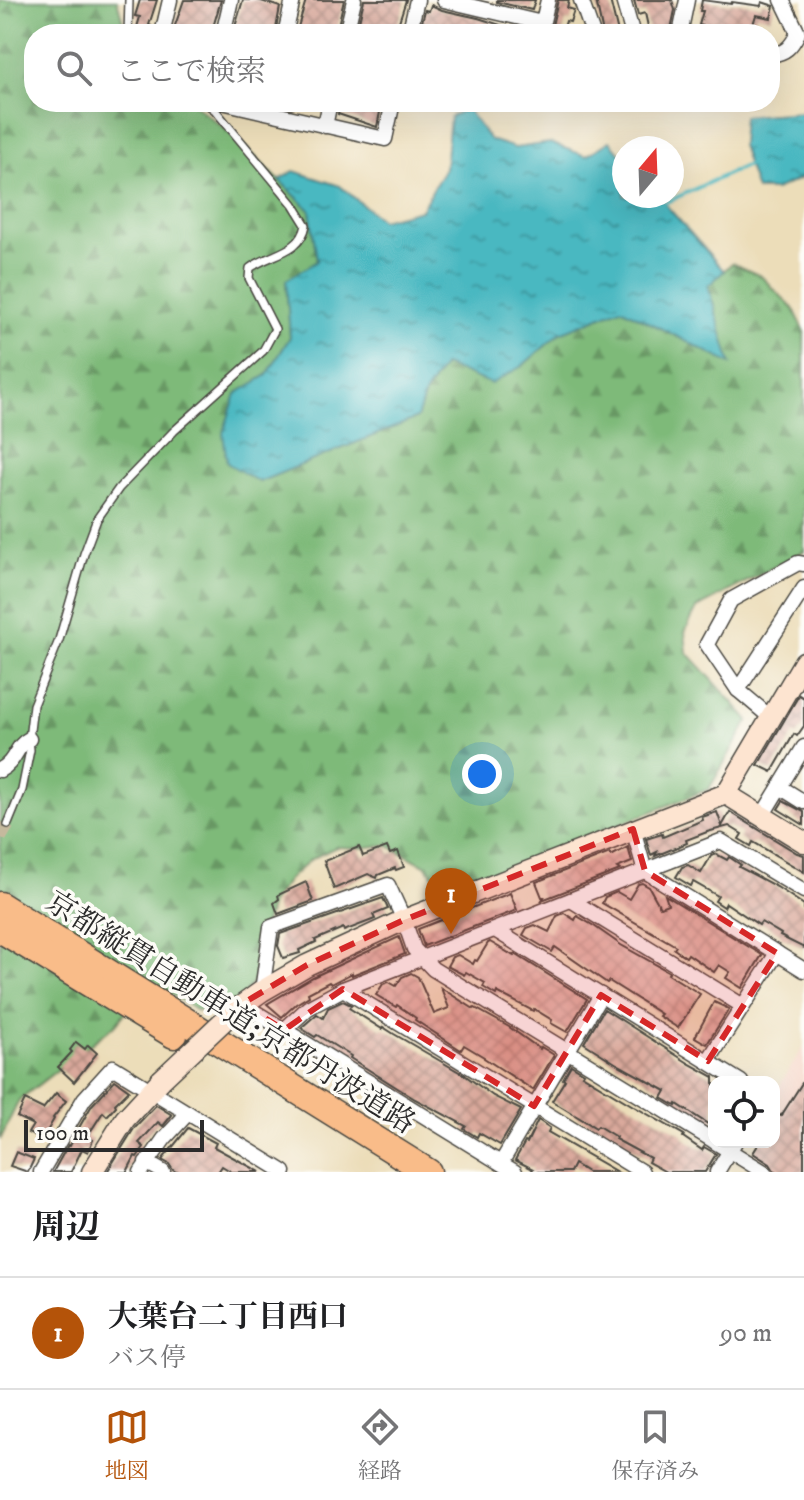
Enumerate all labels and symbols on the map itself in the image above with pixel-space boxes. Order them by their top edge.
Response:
north arrow [612,136,684,208]
your location [462,754,502,794]
pin: 1 [425,868,477,934]
street label: 京都縦貫自動車道;京都丹波道路 [39,884,422,1143]
scale bar [24,1116,204,1152]

